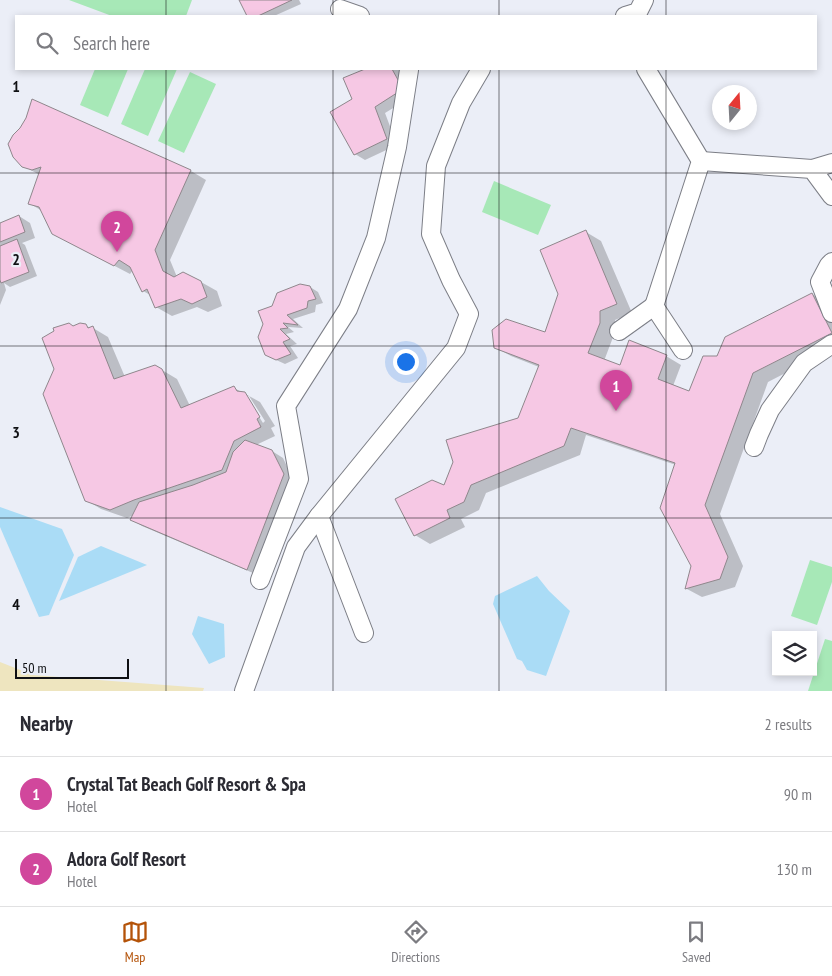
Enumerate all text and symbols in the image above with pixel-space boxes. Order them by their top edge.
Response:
search box [15,15,817,70]
icon: search [33,29,61,57]
text: Search here [73,31,150,55]
text: 1 [12,76,20,96]
north arrow [712,85,757,130]
pin: 2 [101,211,133,252]
text: 2 [12,249,20,269]
your location [393,349,419,375]
pin: 1 [600,370,632,411]
text: 3 [12,422,20,442]
text: 4 [12,594,20,614]
map controls [772,631,817,676]
button: layers [772,631,817,676]
scale bar [15,656,129,679]
text: 50 m [22,659,47,677]
text: Nearby [20,710,73,737]
text: 2 results [765,714,812,734]
text: Crystal Tat Beach Golf Resort & Spa [67,772,306,796]
text: 1 [32,784,40,804]
text: 90 m [784,784,812,804]
text: Hotel [67,796,97,816]
text: Adora Golf Resort [67,847,186,871]
text: 2 [32,859,40,879]
text: 130 m [777,859,812,879]
text: Hotel [67,871,97,891]
tab: Map [121,918,149,966]
tab: Directions [391,918,440,966]
tab: Saved [682,918,711,966]

